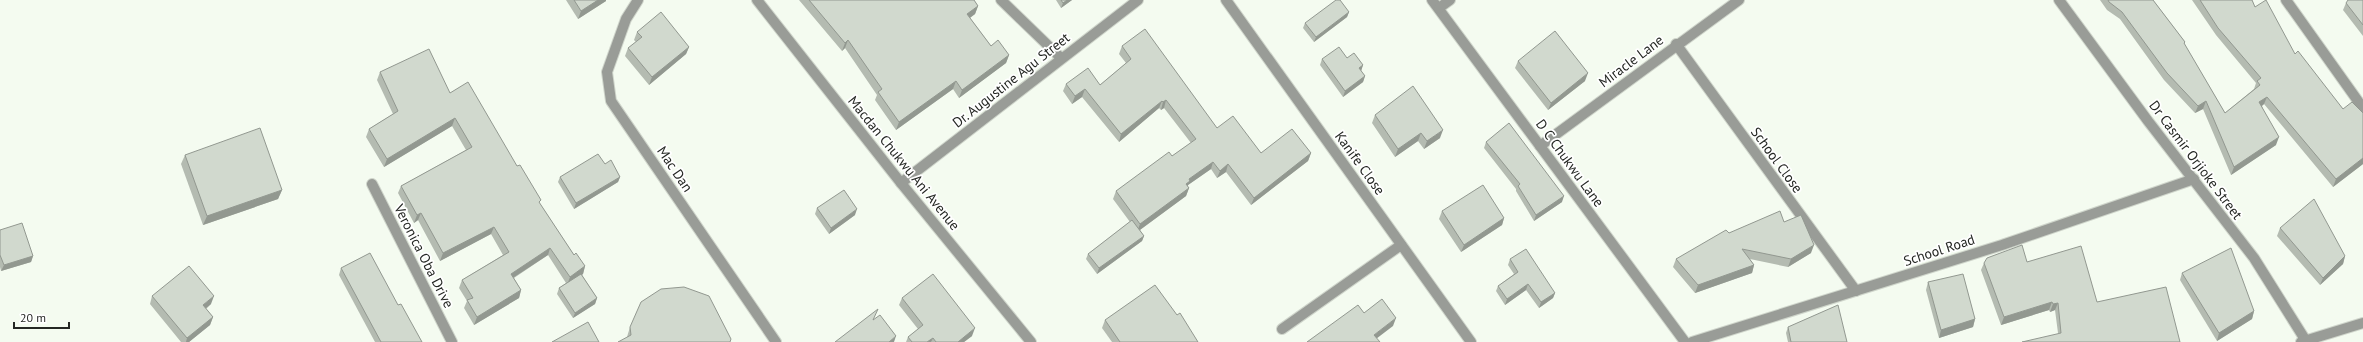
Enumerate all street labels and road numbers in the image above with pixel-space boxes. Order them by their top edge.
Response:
street label: Dr. Augustine Agu Street [949,28,1074,131]
street label: Miracle Lane [1595,31,1667,91]
street label: Macdan Chukwu Ani Avenue [844,92,964,234]
street label: Dr Casmir Orjioke Street [2145,97,2247,223]
street label: D C Chukwu Lane [1532,116,1608,210]
street label: School Close [1747,124,1807,196]
street label: Kanife Close [1331,128,1389,198]
street label: Mac Dan [653,143,697,195]
street label: Veronica Oba Drive [390,200,458,311]
street label: School Road [1901,230,1977,270]

